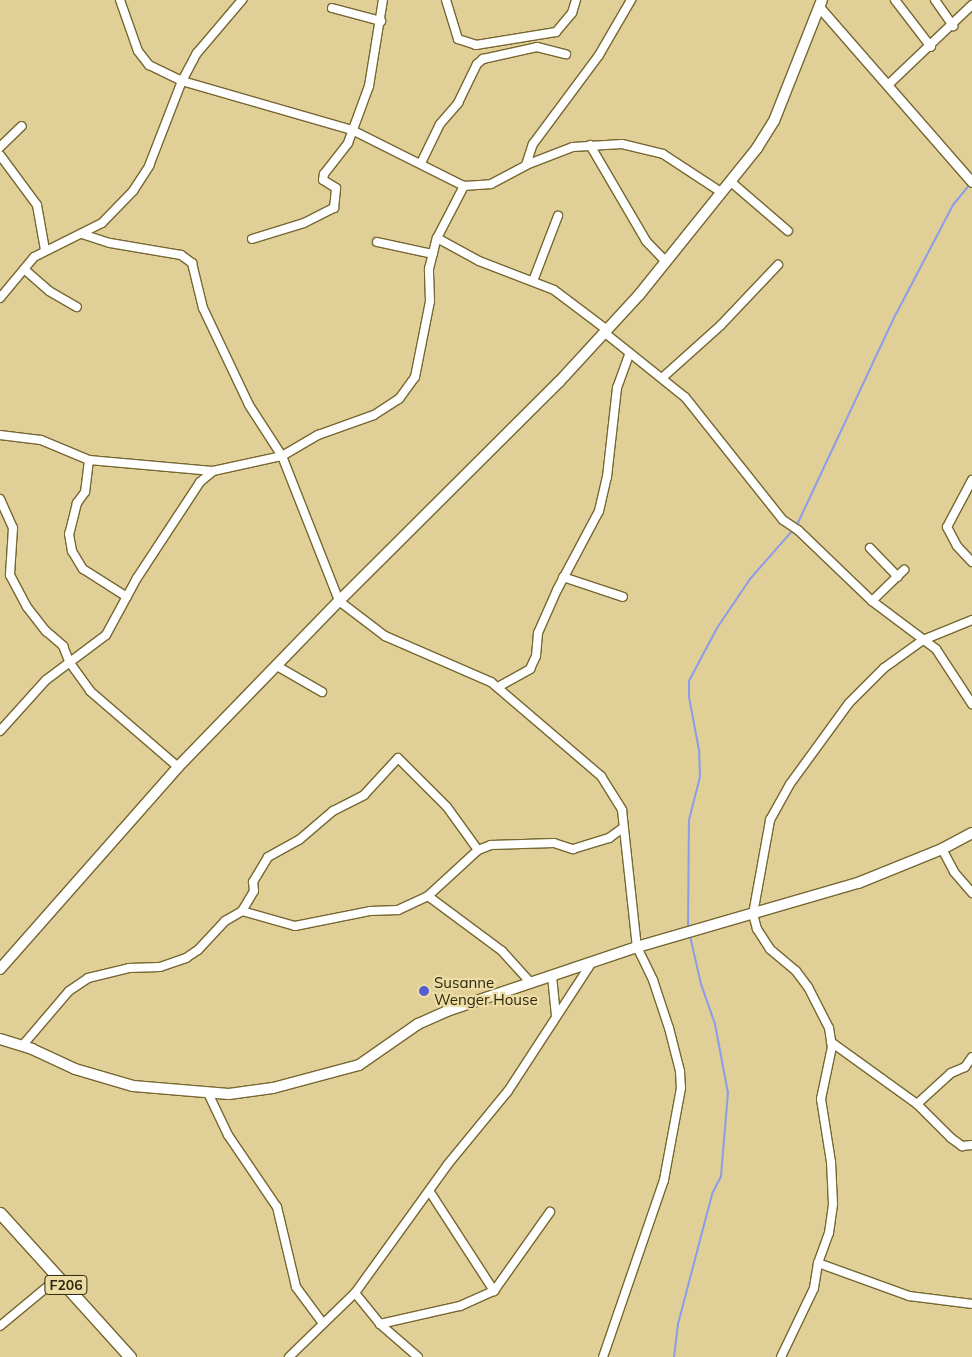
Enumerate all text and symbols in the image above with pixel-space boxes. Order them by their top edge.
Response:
place label: Susanne Wenger House [434,973,538,1008]
marker: Susanne Wenger House [418,985,430,997]
road number: F206 [44,1274,88,1296]

